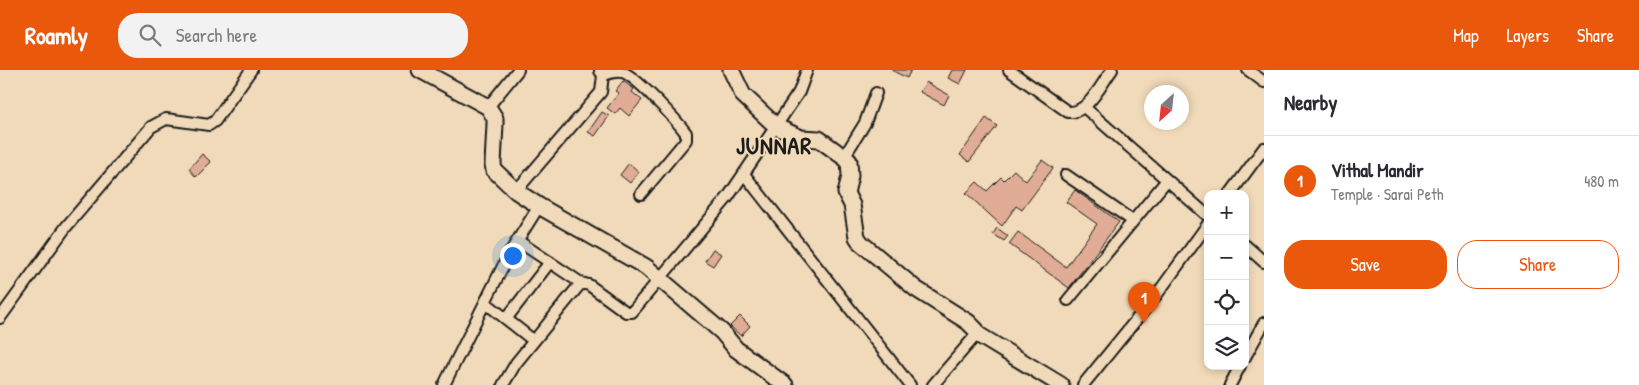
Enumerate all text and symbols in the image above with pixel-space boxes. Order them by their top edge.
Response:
search box [118,13,468,58]
text: Roamly [25,19,88,51]
icon: search [136,21,164,49]
text: Search here [176,22,257,48]
text: Map [1453,23,1479,48]
text: Layers [1507,23,1549,48]
text: Share [1577,23,1614,48]
north arrow [1144,85,1189,130]
text: Nearby [1284,88,1337,117]
district label: JUNNAR [736,129,812,161]
text: Vithal Mandir [1331,157,1424,183]
text: 1 [1297,170,1303,192]
text: 480 m [1584,170,1619,192]
text: Temple · Sarai Peth [1331,183,1443,205]
map controls [1204,190,1249,370]
button: + [1204,190,1249,235]
button: − [1204,235,1249,280]
button: Save [1284,240,1447,289]
button: Share [1457,240,1619,289]
your location [500,243,526,269]
button: locate [1204,280,1249,325]
pin: 1 [1128,282,1160,323]
button: layers [1204,325,1249,370]

